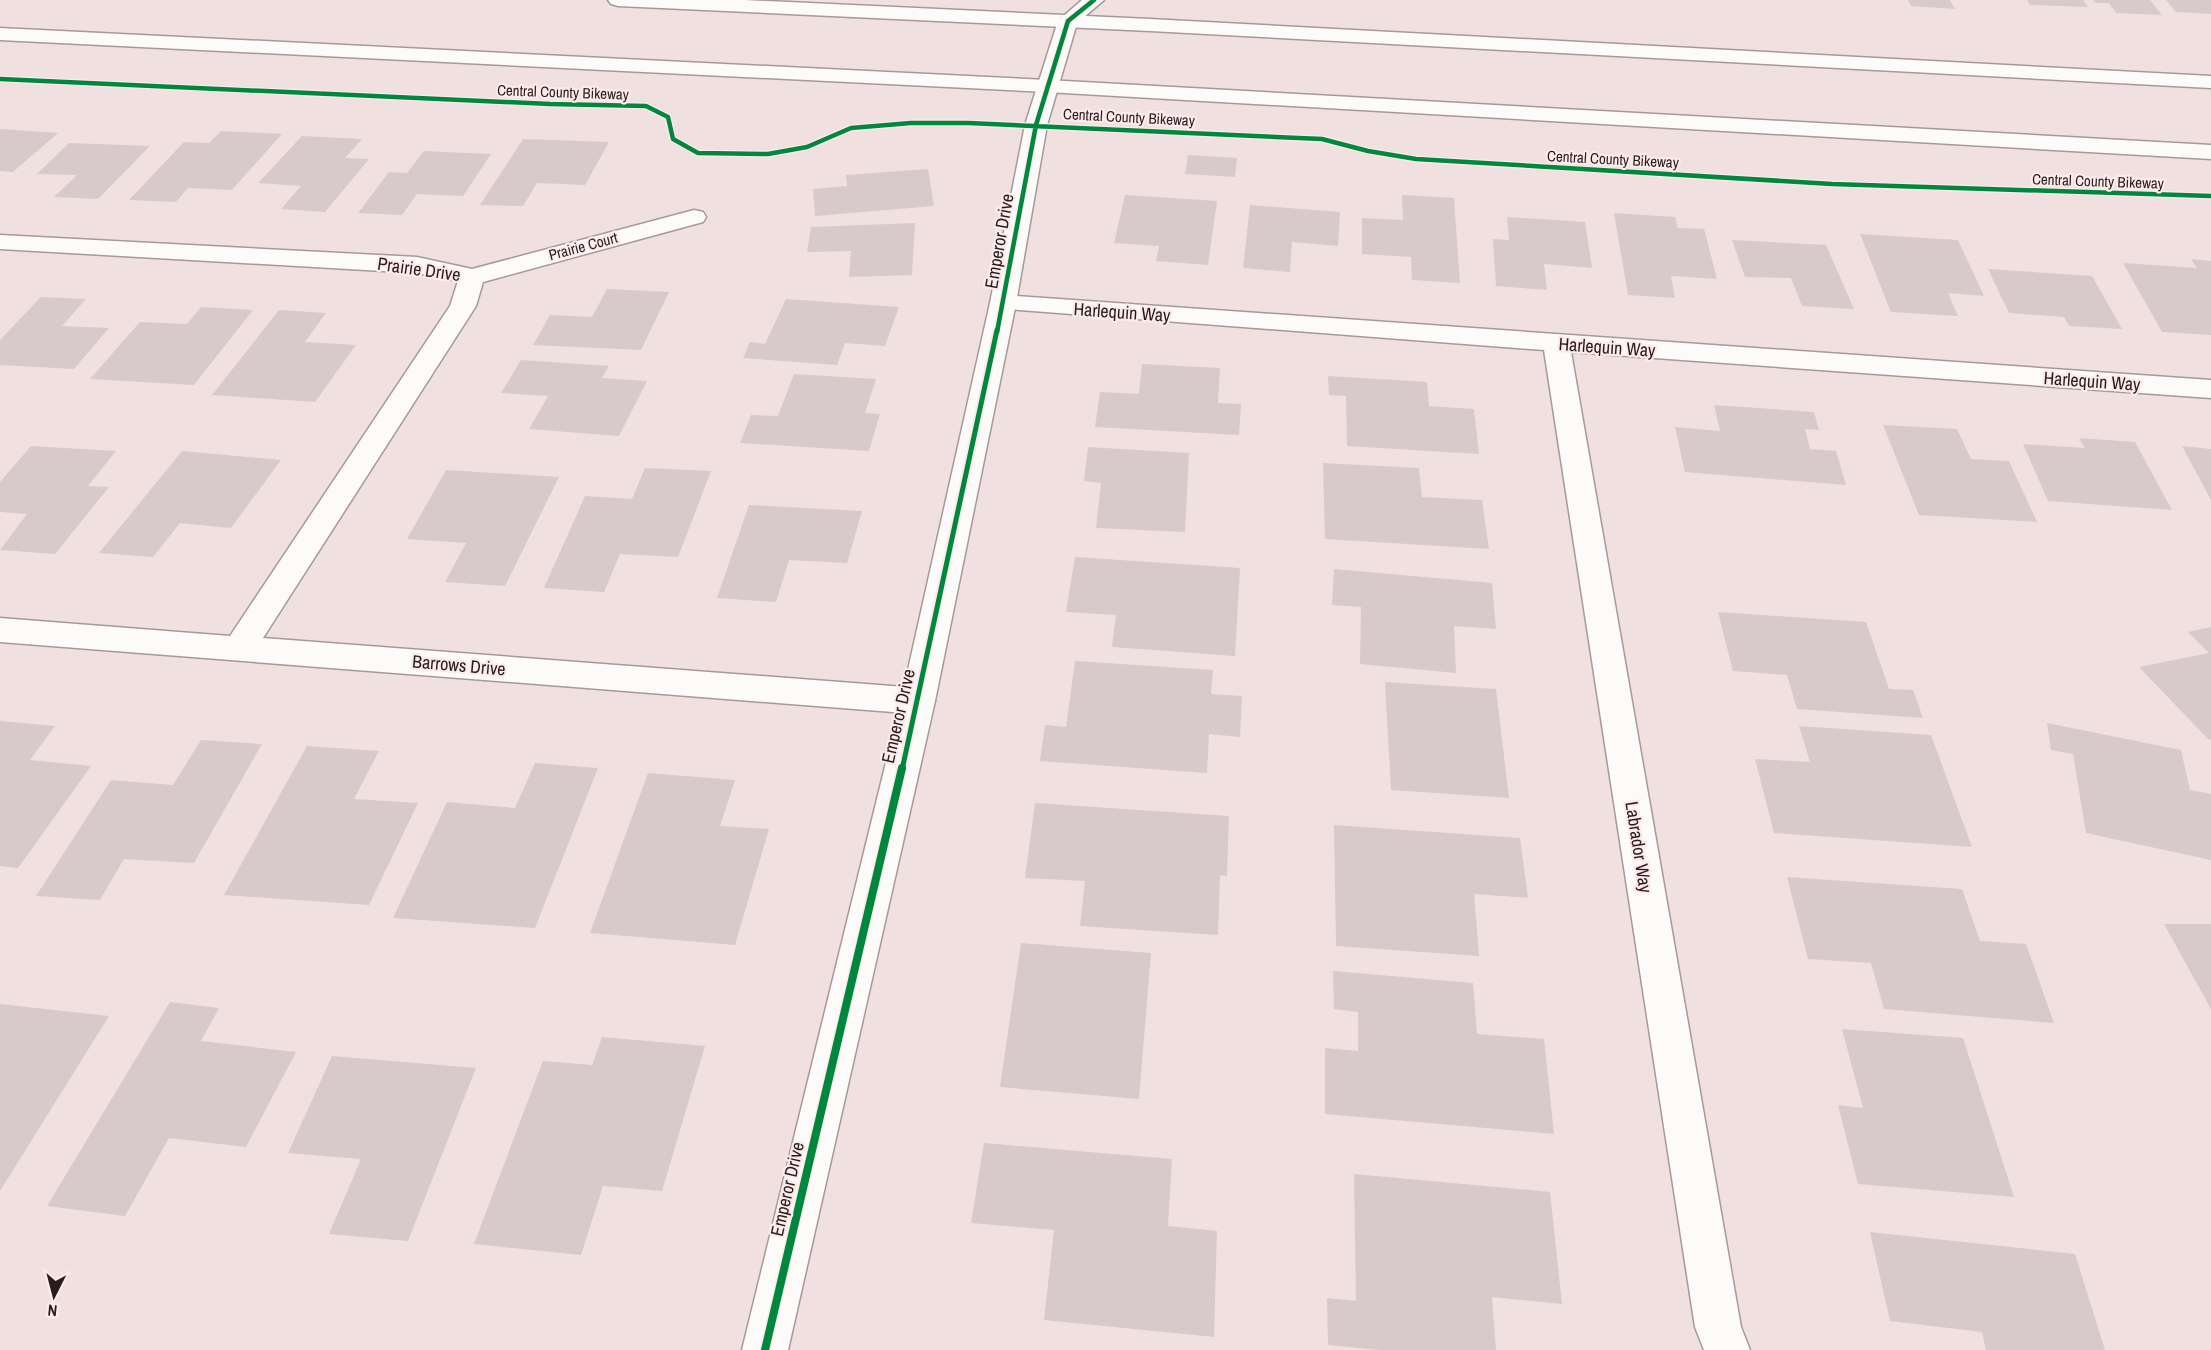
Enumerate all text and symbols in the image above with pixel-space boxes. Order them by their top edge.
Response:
street label: Central County Bikeway [497,79,630,105]
street label: Central County Bikeway [1063,103,1196,131]
street label: Central County Bikeway [1547,145,1680,173]
street label: Central County Bikeway [2032,168,2165,194]
street label: Emperor Drive [978,192,1020,290]
street label: Prairie Court [546,227,620,265]
street label: Prairie Drive [376,251,462,287]
street label: Harlequin Way [1073,296,1172,328]
street label: Harlequin Way [1558,331,1657,363]
street label: Harlequin Way [2043,365,2142,397]
street label: Barrows Drive [411,648,507,682]
street label: Emperor Drive [875,666,921,766]
street label: Labrador Way [1619,800,1659,895]
street label: Emperor Drive [764,1139,810,1239]
north arrow [24,1266,84,1326]
text: N [47,1299,58,1322]

